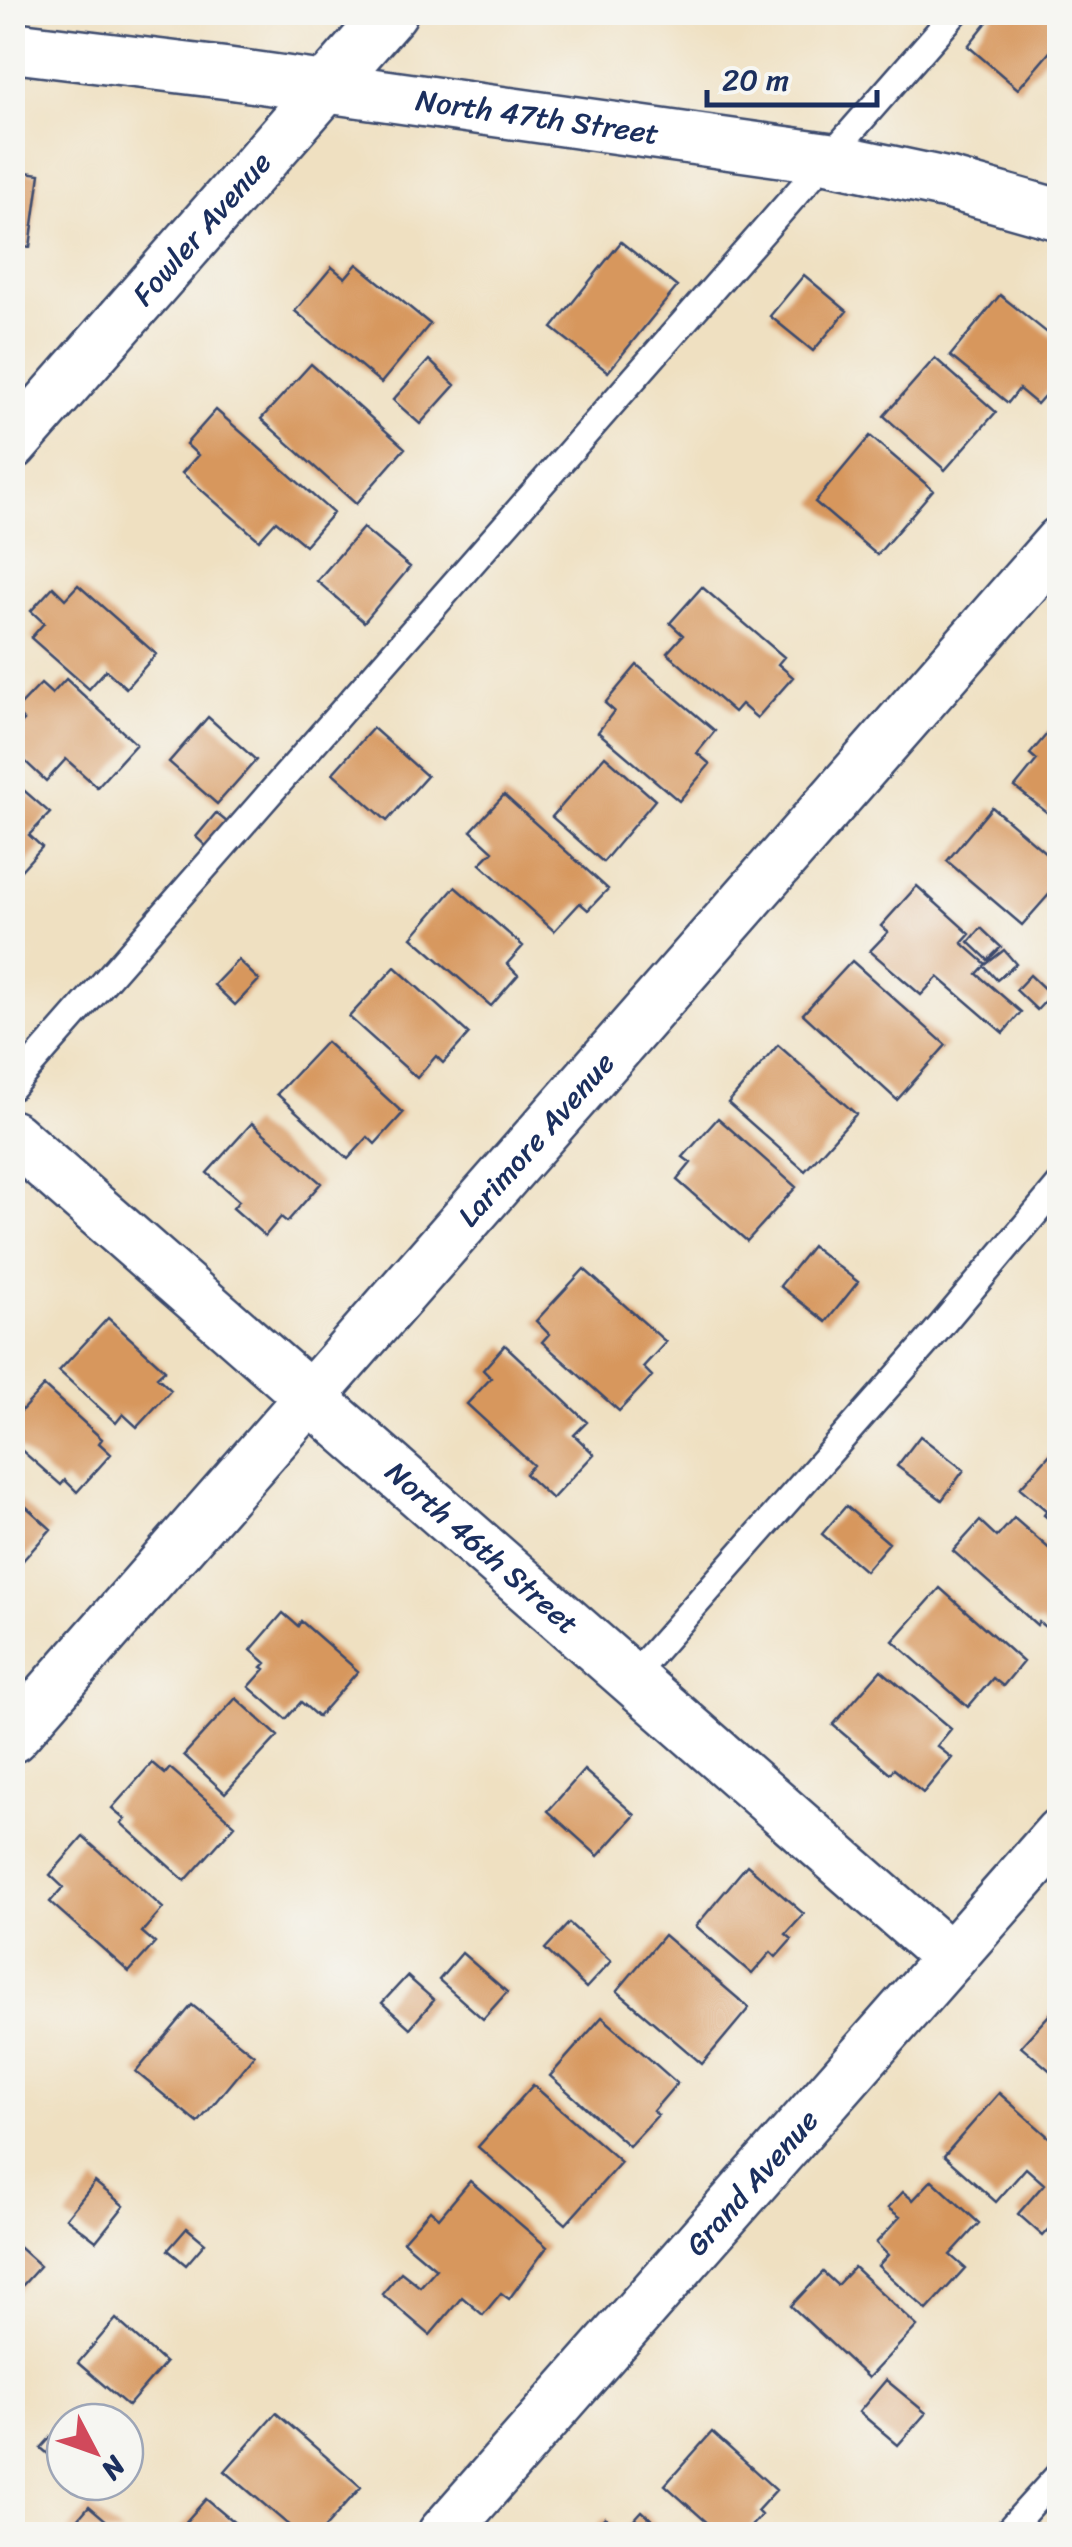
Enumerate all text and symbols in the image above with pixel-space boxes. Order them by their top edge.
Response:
scale bar [707,45,877,107]
text: 20 m [722,53,789,107]
street label: North 47th Street [412,73,662,161]
street label: Fowler Avenue [118,138,286,319]
street label: Larimore Avenue [443,1039,629,1240]
street label: North 46th Street [372,1447,592,1649]
street label: Grand Avenue [672,2096,833,2269]
north arrow [45,2402,145,2502]
text: N [88,2444,139,2492]

